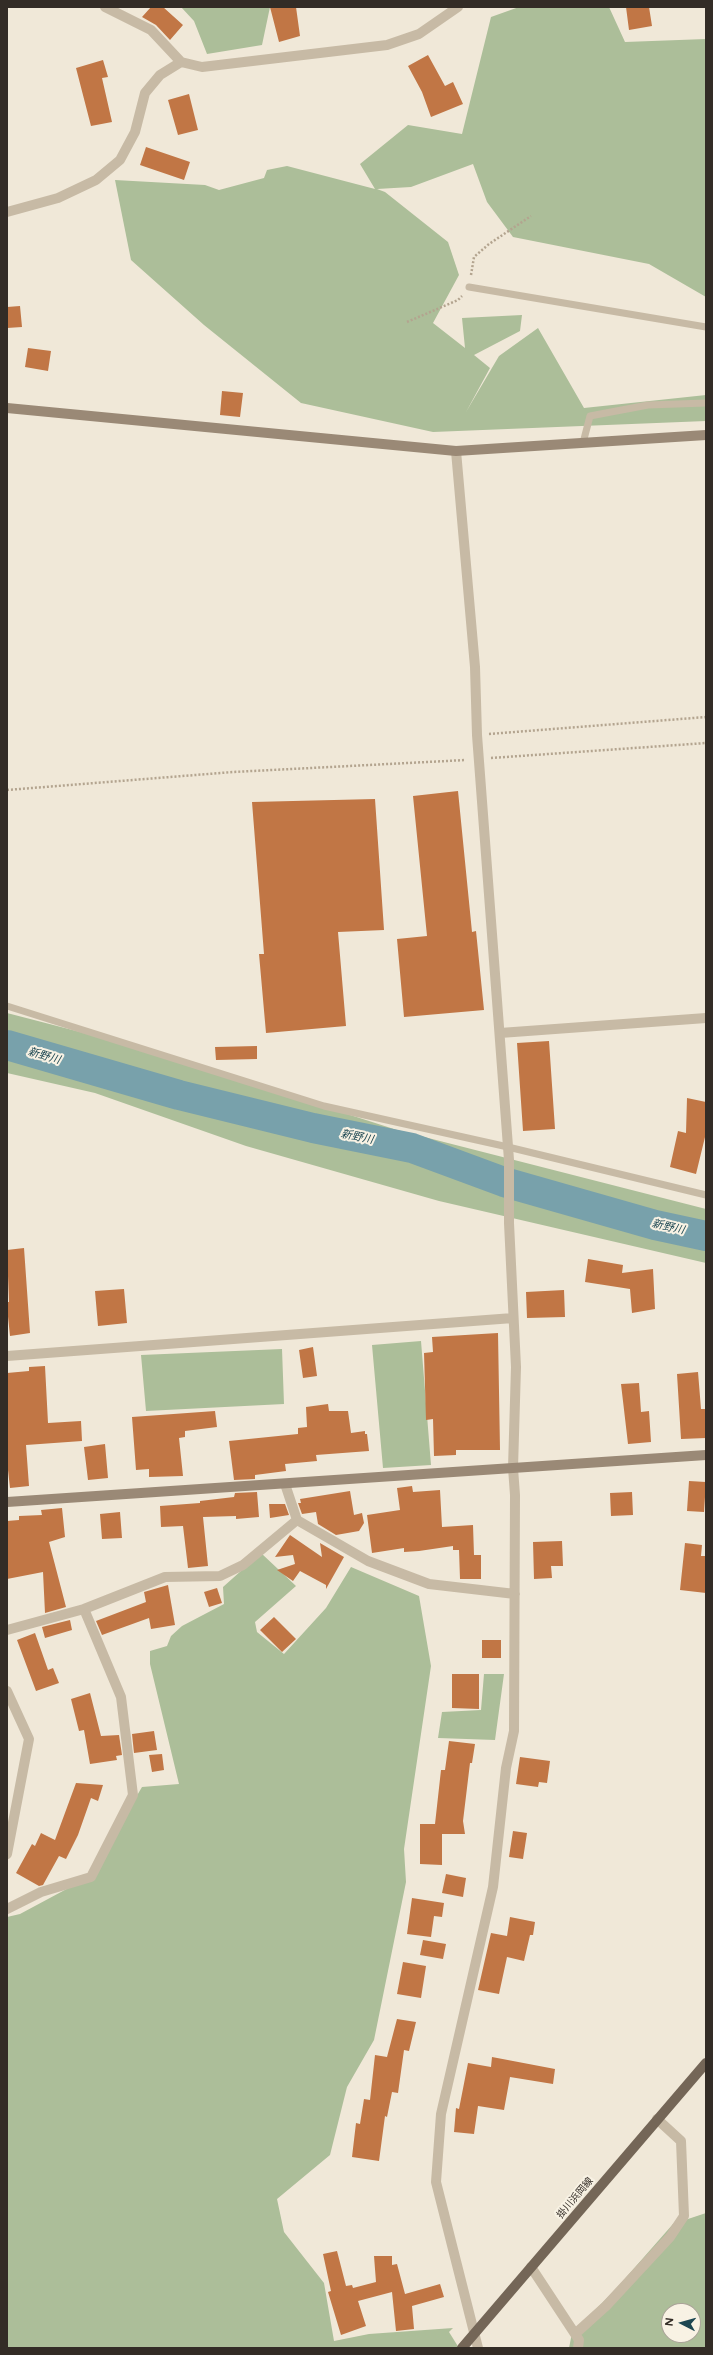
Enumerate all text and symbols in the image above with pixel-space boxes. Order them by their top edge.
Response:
water label: 新野川 [26,1045,62,1067]
water label: 新野川 [340,1127,374,1147]
water label: 新野川 [650,1217,686,1237]
street label: 掛川浜岡線 [554,2175,596,2221]
north arrow [661,2303,701,2343]
text: N [663,2317,676,2327]

